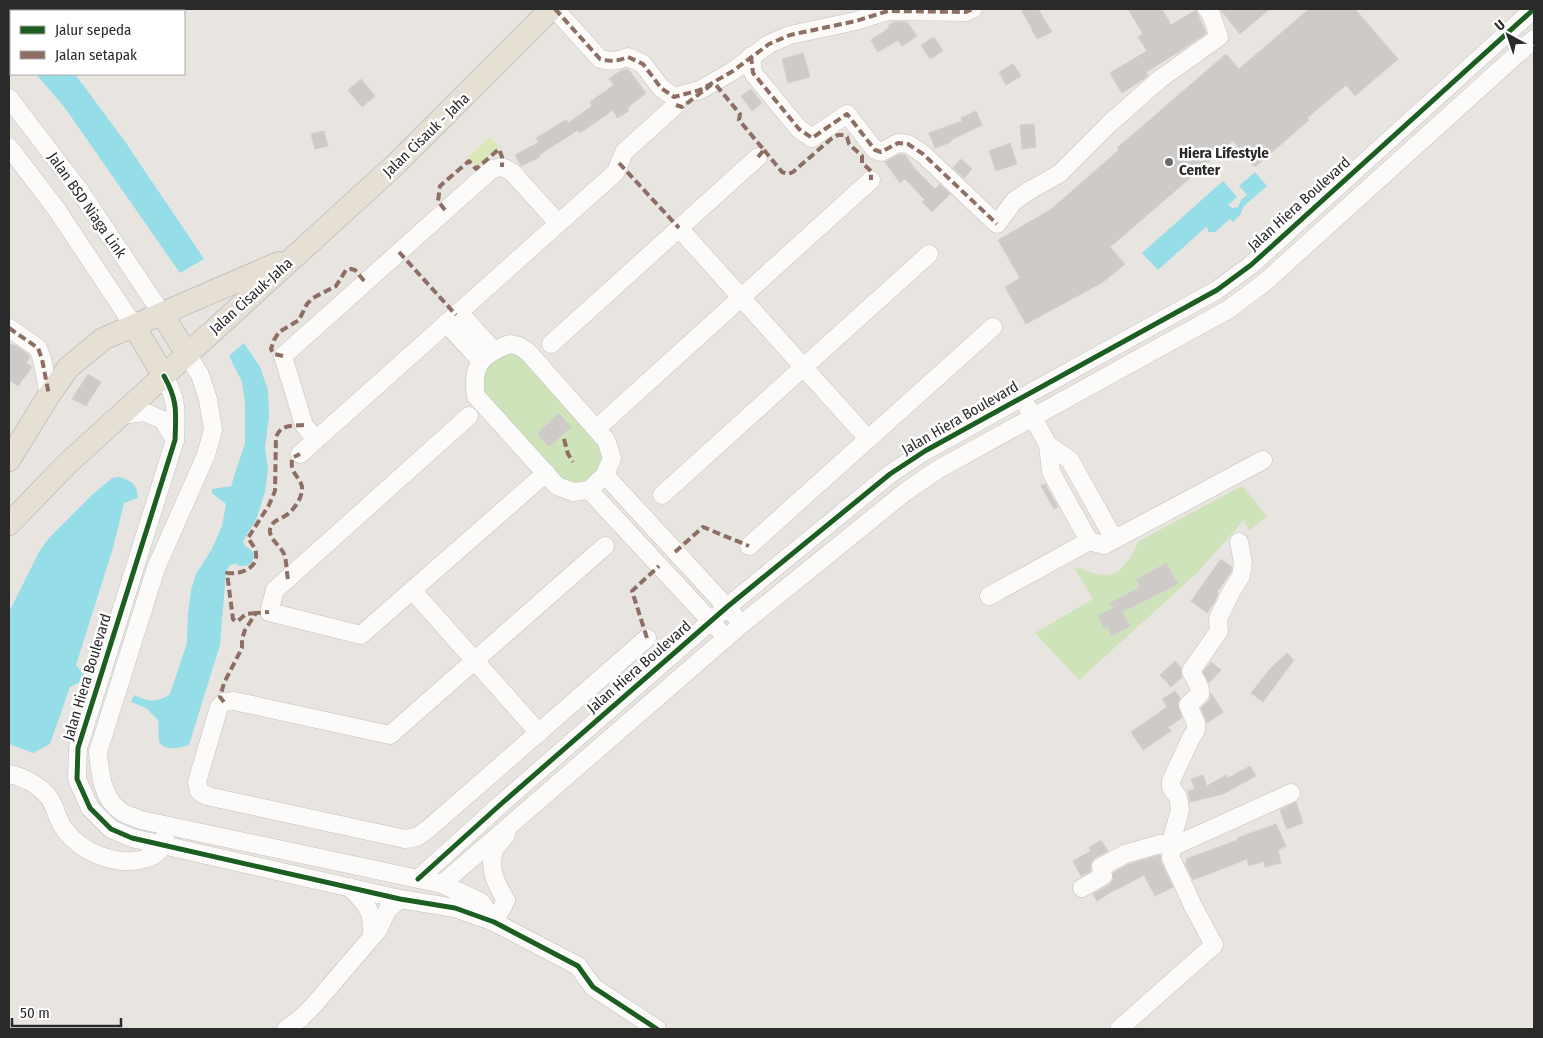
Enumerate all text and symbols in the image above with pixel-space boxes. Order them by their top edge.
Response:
legend [10,10,185,75]
north arrow [1483,10,1533,60]
text: U [1491,16,1509,35]
text: Jalur sepeda [55,21,131,39]
text: Jalan setapak [55,46,137,64]
street label: Jalan Cisauk - Jaha [379,89,473,181]
place label: Hiera Lifestyle Center [1179,144,1269,179]
street label: Jalan BSD Niaga Link [44,149,130,261]
street label: Jalan Hiera Boulevard [1244,153,1354,255]
marker: Hiera Lifestyle Center [1163,156,1175,168]
street label: Jalan Cisauk-Jaha [206,254,296,338]
street label: Jalan Hiera Boulevard [898,377,1022,459]
street label: Jalan Hiera Boulevard [59,611,115,743]
street label: Jalan Hiera Boulevard [583,617,695,717]
scale bar [12,996,121,1028]
text: 50 m [20,1004,50,1022]

